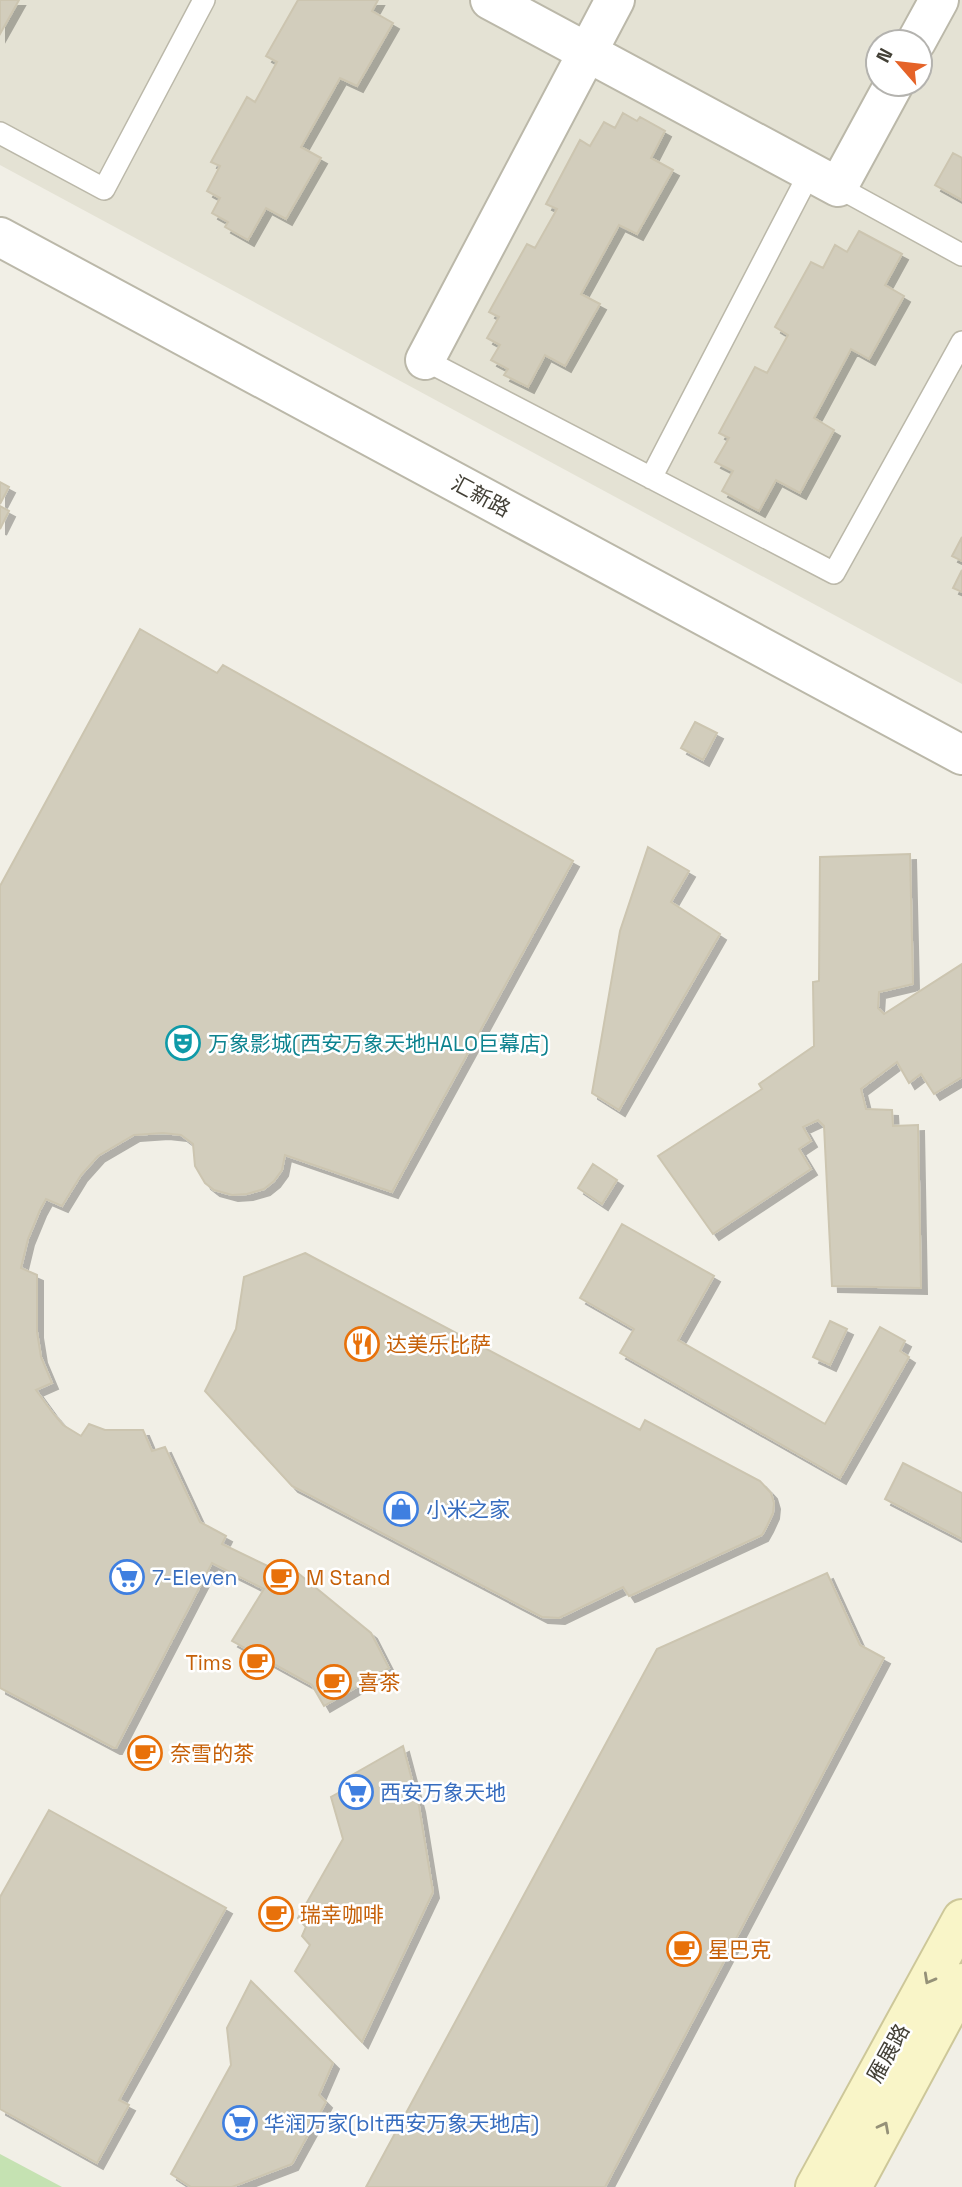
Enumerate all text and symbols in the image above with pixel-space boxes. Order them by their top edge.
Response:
north arrow [864,28,934,98]
text: N [870,44,898,67]
street label: 汇新路 [447,469,515,523]
theatre icon: 万象影城(西安万象天地HALO巨幕店) [164,1024,202,1062]
place label: 万象影城(西安万象天地HALO巨幕店) [208,1030,549,1057]
restaurant icon: 达美乐比萨 [343,1325,381,1363]
place label: 达美乐比萨 [386,1331,491,1358]
shop icon: 小米之家 [382,1490,420,1528]
place label: 小米之家 [426,1496,510,1523]
supermarket icon: 7-Eleven [108,1558,146,1596]
cafe icon: M Stand [262,1558,300,1596]
place label: 7-Eleven [152,1564,237,1591]
place label: M Stand [306,1564,391,1591]
cafe icon: Tims [238,1643,276,1681]
place label: Tims [186,1649,232,1676]
cafe icon: 喜茶 [315,1663,353,1701]
place label: 喜茶 [358,1669,400,1696]
cafe icon: 奈雪的茶 [126,1734,164,1772]
place label: 奈雪的茶 [170,1740,254,1767]
supermarket icon: 西安万象天地 [337,1773,375,1811]
place label: 西安万象天地 [380,1779,506,1806]
cafe icon: 瑞幸咖啡 [257,1895,295,1933]
place label: 瑞幸咖啡 [300,1901,384,1928]
cafe icon: 星巴克 [665,1930,703,1968]
place label: 星巴克 [708,1936,771,1963]
one-way arrow [924,1971,937,1984]
street label: 雁展路 [861,2019,915,2087]
supermarket icon: 华润万家(blt西安万象天地店) [221,2104,259,2142]
place label: 华润万家(blt西安万象天地店) [264,2110,539,2137]
one-way arrow [876,2122,890,2134]

